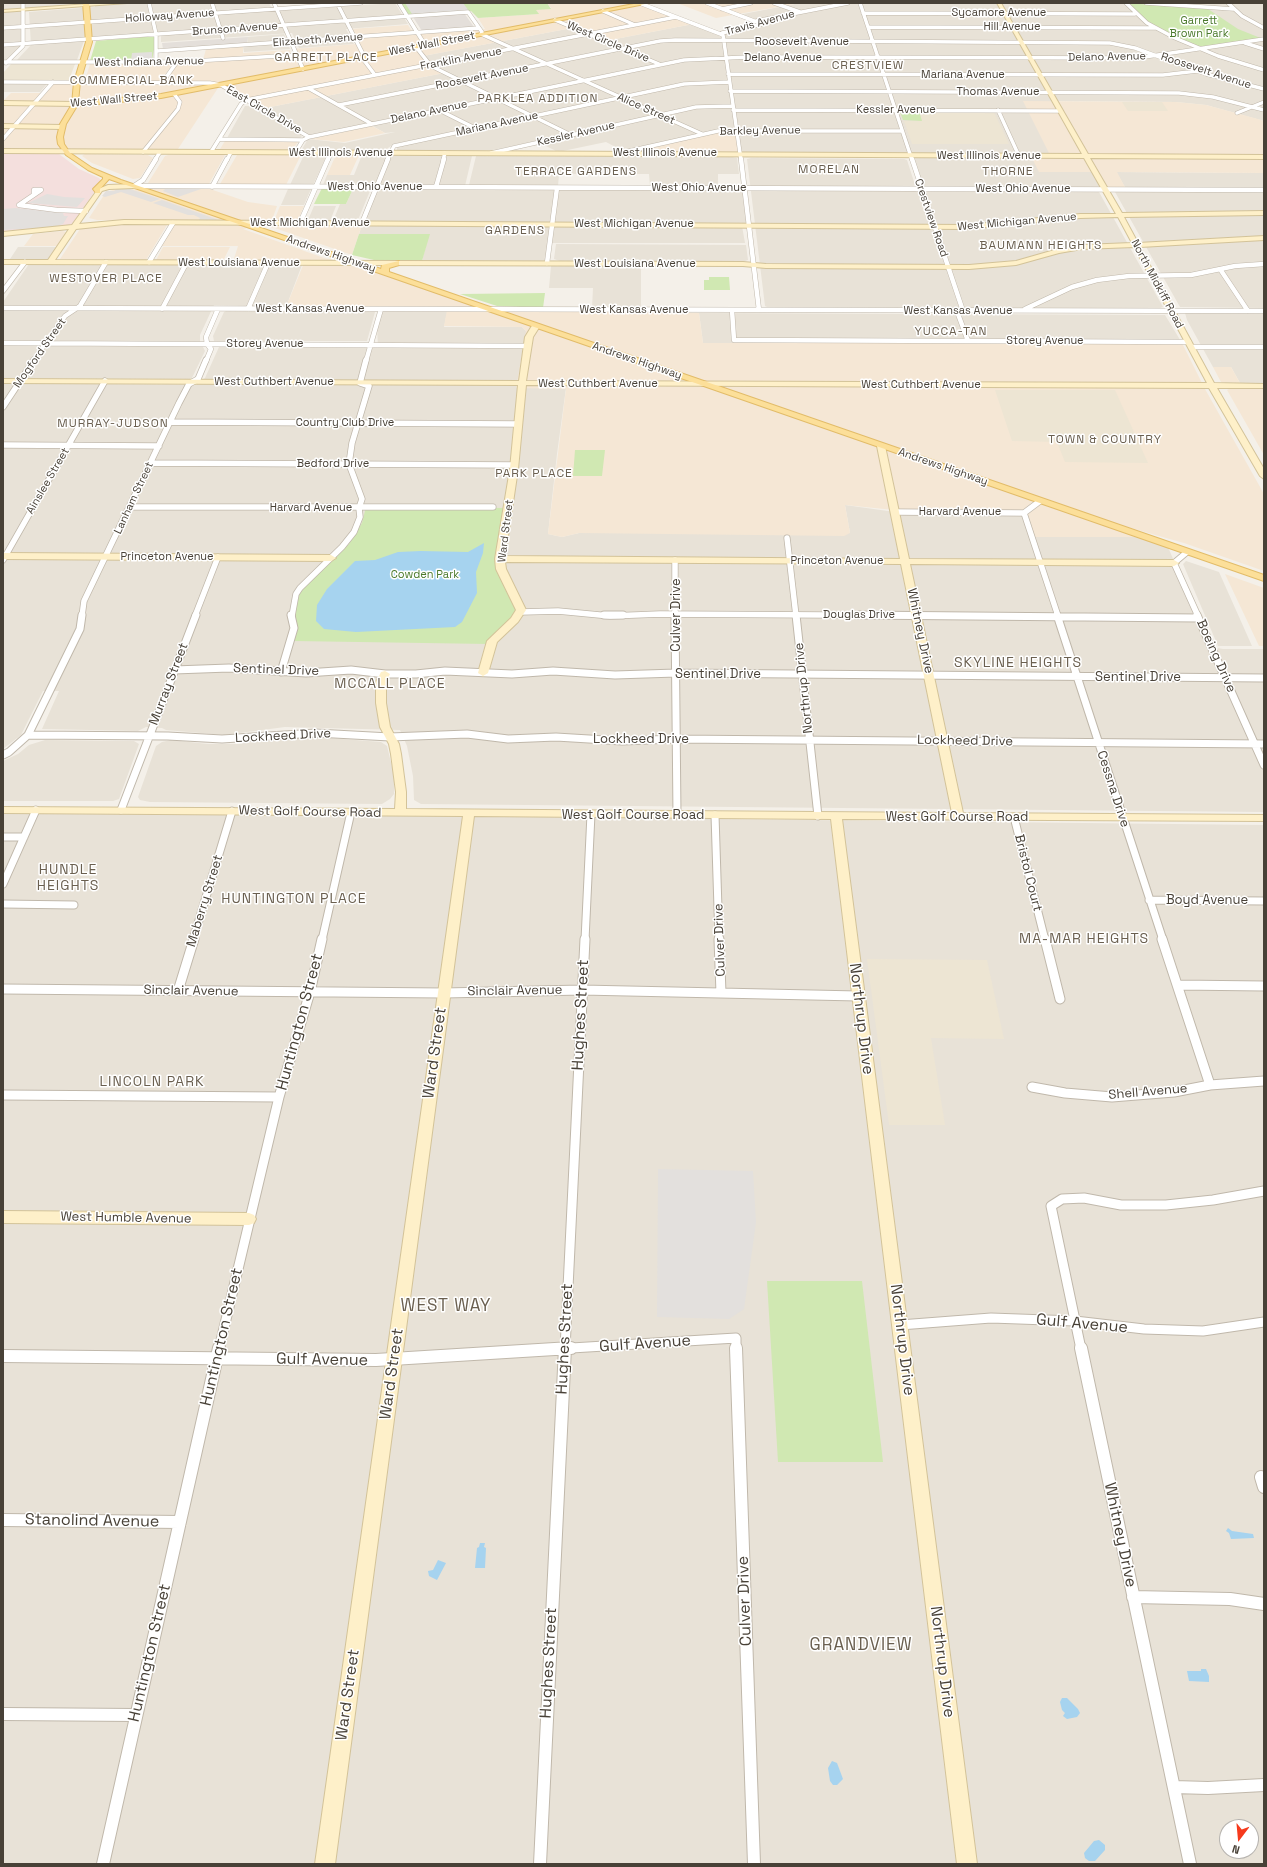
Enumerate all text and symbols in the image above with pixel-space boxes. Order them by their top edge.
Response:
street label: Holloway Avenue [125,6,215,26]
street label: Sycamore Avenue [952,6,1046,20]
street label: Travis Avenue [724,7,796,39]
park label: Garrett Brown Park [1169,14,1229,40]
street label: Brunson Avenue [192,19,278,39]
street label: West Circle Drive [565,19,651,65]
street label: Hill Avenue [984,20,1040,34]
street label: West Wall Street [388,29,476,59]
street label: Elizabeth Avenue [272,30,364,50]
street label: Roosevelt Avenue [755,35,849,49]
street label: Franklin Avenue [419,45,503,73]
street label: Delano Avenue [1068,50,1146,64]
street label: Roosevelt Avenue [1159,50,1253,92]
district label: GARRETT PLACE [274,51,378,65]
street label: Delano Avenue [744,51,822,65]
street label: West Indiana Avenue [94,54,204,70]
district label: CRESTVIEW [832,59,904,73]
street label: Roosevelt Avenue [434,62,530,92]
street label: Mariana Avenue [921,68,1005,82]
district label: COMMERCIAL BANK [70,74,194,88]
street label: East Circle Drive [224,83,304,137]
street label: Thomas Avenue [956,85,1040,99]
street label: West Wall Street [70,90,158,110]
street label: Alice Street [615,90,677,128]
district label: PARKLEA ADDITION [477,92,599,106]
street label: Delano Avenue [389,97,469,127]
street label: Kessler Avenue [856,103,936,117]
street label: Mariana Avenue [455,109,539,139]
street label: Kessler Avenue [536,119,616,149]
street label: Barkley Avenue [719,124,801,138]
street label: West Illinois Avenue [289,146,393,160]
street label: West Illinois Avenue [613,146,717,160]
street label: West Illinois Avenue [937,149,1041,163]
district label: MORELAN [798,163,860,177]
district label: TERRACE GARDENS [515,165,637,179]
district label: THORNE [982,165,1034,179]
street label: Crestview Road [911,177,951,259]
street label: West Ohio Avenue [328,180,422,194]
street label: West Ohio Avenue [652,181,746,195]
street label: West Ohio Avenue [976,182,1070,196]
street label: West Michigan Avenue [957,210,1077,234]
street label: West Michigan Avenue [250,216,370,230]
street label: West Michigan Avenue [574,217,694,231]
district label: GARDENS [485,224,545,238]
street label: Andrews Highway [285,232,377,276]
street label: North Midkiff Road [1128,237,1186,331]
district label: BAUMANN HEIGHTS [980,239,1102,253]
street label: West Louisiana Avenue [178,256,300,270]
street label: West Louisiana Avenue [574,257,696,271]
district label: WESTOVER PLACE [49,272,163,286]
street label: West Kansas Avenue [256,302,364,316]
street label: West Kansas Avenue [580,303,688,317]
street label: West Kansas Avenue [904,304,1012,318]
street label: Mogford Street [11,316,69,390]
district label: YUCCA-TAN [914,325,988,339]
street label: Storey Avenue [1006,334,1084,348]
street label: Storey Avenue [226,337,304,351]
street label: Andrews Highway [591,339,683,383]
street label: West Cuthbert Avenue [214,375,334,389]
street label: West Cuthbert Avenue [538,377,658,391]
street label: West Cuthbert Avenue [861,378,981,392]
street label: Country Club Drive [296,416,394,430]
district label: MURRAY-JUDSON [57,417,169,431]
district label: TOWN & COUNTRY [1048,433,1162,447]
street label: Andrews Highway [897,445,989,489]
street label: Ainslee Street [24,446,72,516]
street label: Bedford Drive [297,457,369,471]
street label: Lanham Street [112,460,156,536]
district label: PARK PLACE [495,467,573,481]
street label: Ward Street [496,499,516,563]
street label: Harvard Avenue [270,501,352,515]
street label: Harvard Avenue [919,505,1001,519]
street label: Princeton Avenue [120,550,214,564]
street label: Princeton Avenue [790,554,884,568]
park label: Cowden Park [391,568,459,582]
street label: Culver Drive [668,578,684,652]
street label: Whitney Drive [903,587,937,675]
street label: Douglas Drive [823,608,895,622]
street label: Boeing Drive [1193,617,1239,695]
street label: Murray Street [146,641,192,727]
street label: Northrup Drive [791,642,817,734]
district label: SKYLINE HEIGHTS [954,655,1082,671]
street label: Sentinel Drive [233,661,319,679]
street label: Sentinel Drive [675,666,761,682]
street label: Sentinel Drive [1095,669,1181,685]
district label: MCCALL PLACE [334,676,446,692]
street label: Lockheed Drive [235,726,331,746]
street label: Lockheed Drive [593,731,689,747]
street label: Lockheed Drive [917,732,1013,750]
street label: Cessna Drive [1093,749,1133,829]
street label: West Golf Course Road [239,803,381,821]
street label: West Golf Course Road [562,807,704,823]
street label: West Golf Course Road [886,809,1028,825]
street label: Bristol Court [1011,833,1045,913]
street label: Maberry Street [184,853,226,949]
district label: HUNDLE HEIGHTS [37,862,99,894]
district label: HUNTINGTON PLACE [221,891,367,907]
street label: Boyd Avenue [1166,892,1248,908]
street label: Culver Drive [711,903,729,977]
district label: MA-MAR HEIGHTS [1019,931,1149,947]
street label: Huntington Street [272,951,328,1093]
street label: Hughes Street [569,959,593,1071]
street label: Northrup Drive [845,962,877,1076]
street label: Sinclair Avenue [143,982,239,1000]
street label: Sinclair Avenue [467,982,563,1000]
street label: Ward Street [419,1006,451,1100]
district label: LINCOLN PARK [99,1074,205,1090]
street label: Shell Avenue [1108,1081,1188,1103]
street label: West Humble Avenue [60,1209,192,1227]
street label: Huntington Street [197,1266,247,1408]
street label: Hughes Street [553,1283,577,1395]
street label: Northrup Drive [886,1283,918,1397]
district label: WEST WAY [401,1296,491,1316]
street label: Gulf Avenue [1035,1310,1129,1338]
street label: Ward Street [376,1327,408,1421]
street label: Gulf Avenue [598,1331,692,1357]
street label: Gulf Avenue [276,1350,368,1370]
street label: Whitney Drive [1100,1481,1140,1589]
street label: Stanolind Avenue [25,1510,159,1532]
street label: Culver Drive [734,1556,756,1646]
street label: Huntington Street [125,1582,175,1724]
street label: Northrup Drive [926,1605,958,1719]
street label: Hughes Street [537,1607,561,1719]
district label: GRANDVIEW [809,1635,913,1655]
street label: Ward Street [332,1648,364,1742]
north arrow [1219,1819,1259,1859]
text: N [1230,1842,1241,1857]

